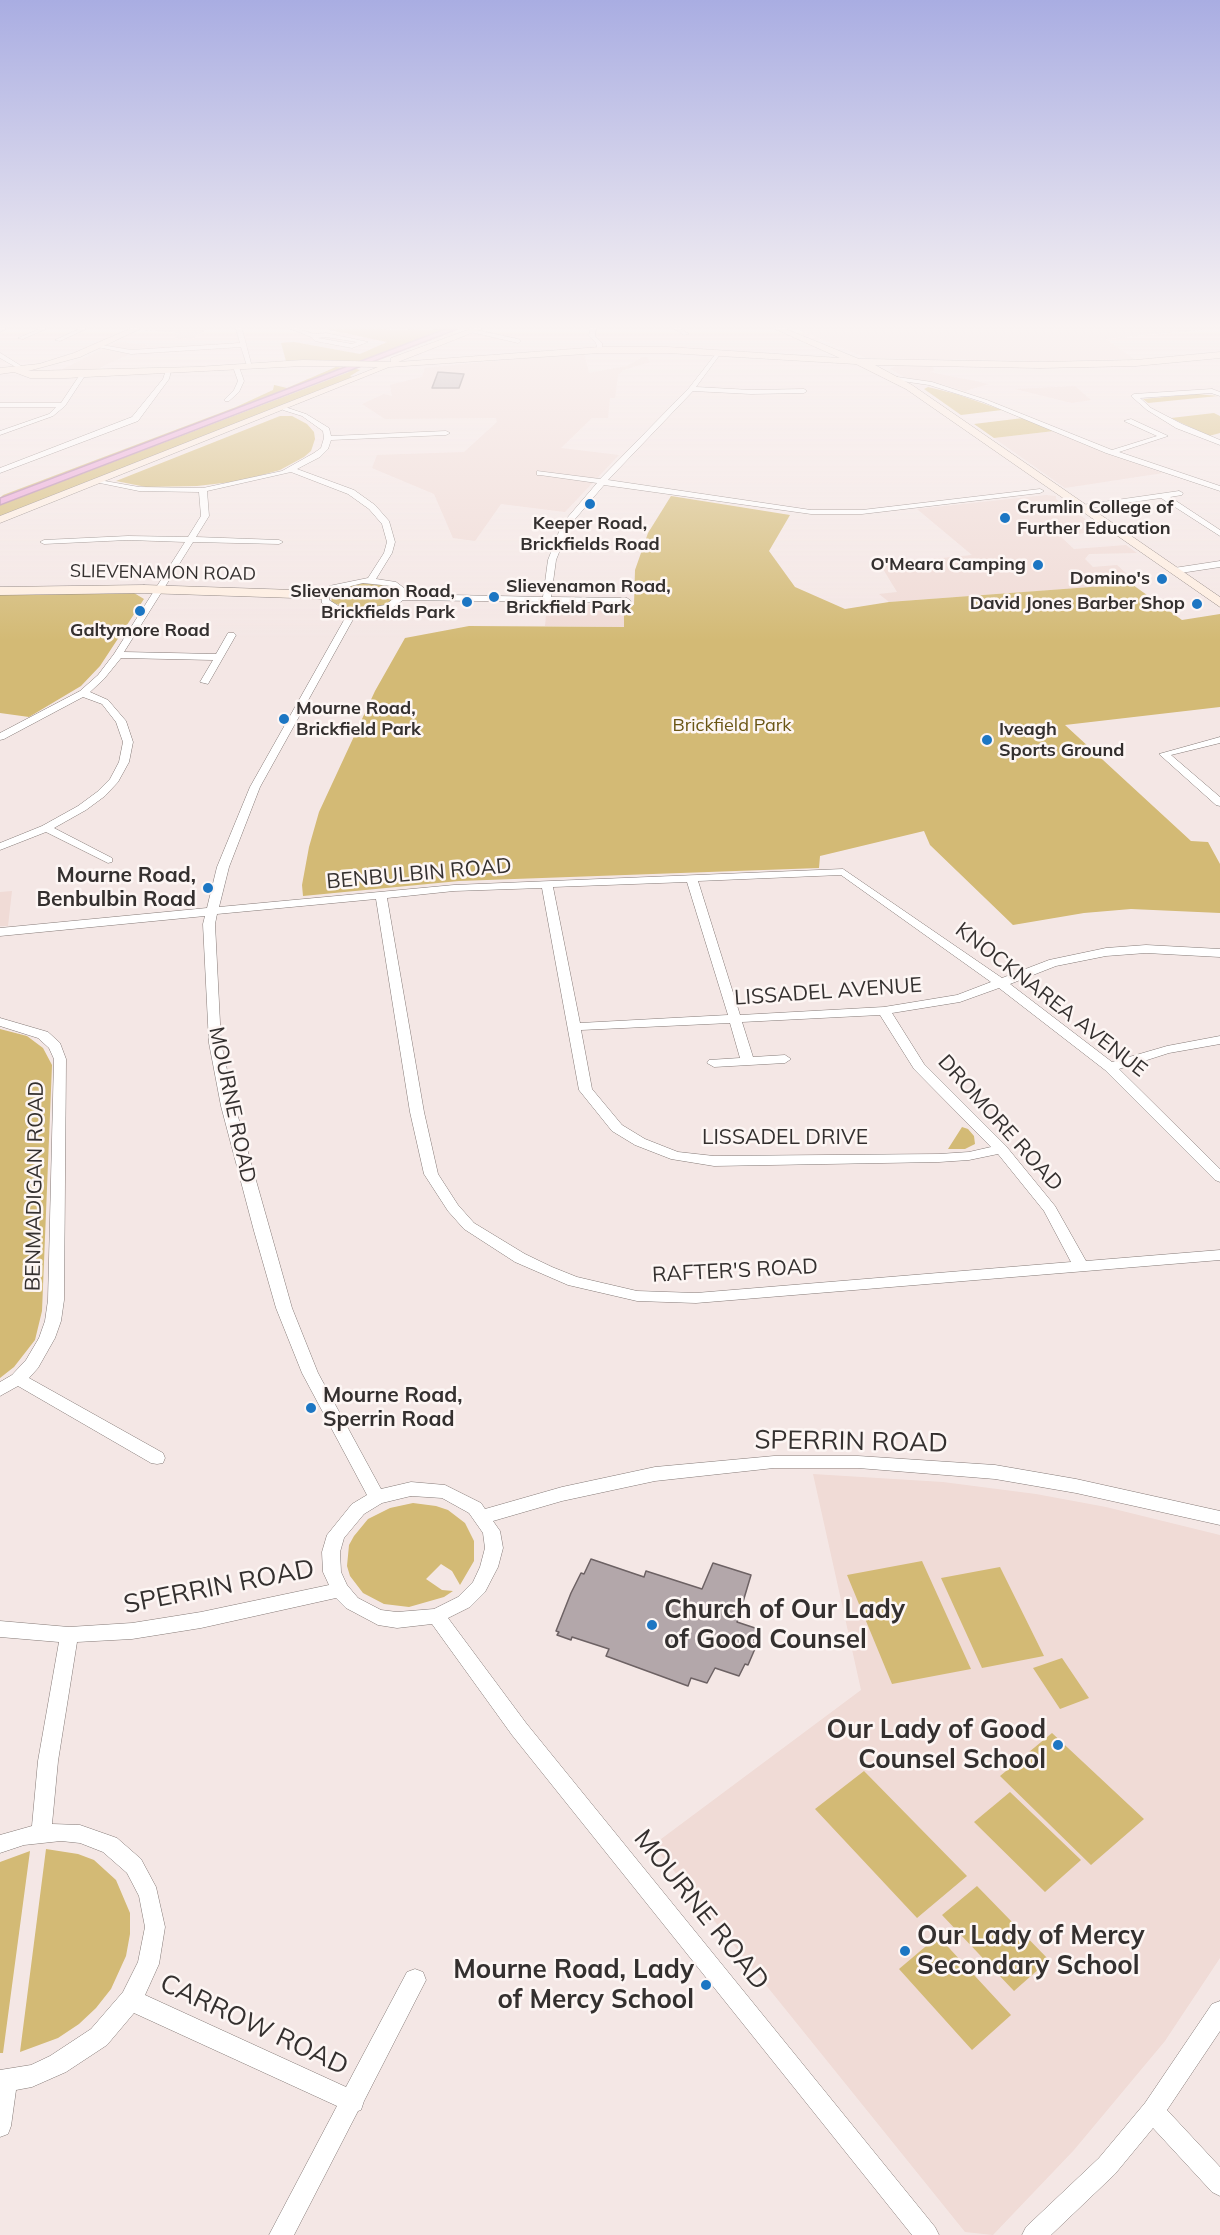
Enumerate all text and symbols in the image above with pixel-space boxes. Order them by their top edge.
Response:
marker: Keeper Road, Brickfields Road [583,497,597,511]
place label: Crumlin College of Further Education [1017,497,1173,540]
marker: Crumlin College of Further Education [998,511,1012,525]
place label: Keeper Road, Brickfields Road [520,513,660,556]
place label: O'Meara Camping [870,554,1026,576]
marker: O'Meara Camping [1031,558,1045,572]
street label: SLIEVENAMON ROAD [70,561,256,585]
place label: Domino's [1070,568,1150,590]
marker: Domino's [1155,572,1169,586]
place label: Slievenamon Road, Brickfield Park [506,576,671,618]
place label: Slievenamon Road, Brickfields Park [290,581,455,624]
marker: Slievenamon Road, Brickfield Park [487,590,501,604]
place label: David Jones Barber Shop [970,593,1185,615]
marker: Slievenamon Road, Brickfields Park [460,595,474,609]
marker: David Jones Barber Shop [1190,597,1204,611]
marker: Galtymore Road [133,604,147,618]
place label: Galtymore Road [70,620,210,642]
place label: Mourne Road, Brickfield Park [296,698,421,740]
marker: Mourne Road, Brickfield Park [277,712,291,726]
park label: Brickfield Park [672,715,792,737]
place label: Iveagh Sports Ground [999,719,1124,762]
marker: Iveagh Sports Ground [980,733,994,747]
street label: BENBULBIN ROAD [325,853,513,895]
place label: Mourne Road, Benbulbin Road [36,863,196,913]
marker: Mourne Road, Benbulbin Road [201,881,215,895]
street label: KNOCKNAREA AVENUE [950,917,1152,1083]
street label: LISSADEL AVENUE [733,973,923,1011]
street label: MOURNE ROAD [203,1025,261,1185]
street label: DROMORE ROAD [932,1050,1068,1196]
street label: BENMADIGAN ROAD [21,1081,49,1291]
street label: LISSADEL DRIVE [702,1125,868,1151]
street label: RAFTER'S ROAD [652,1254,818,1288]
place label: Mourne Road, Sperrin Road [323,1383,463,1433]
marker: Mourne Road, Sperrin Road [304,1401,318,1415]
street label: SPERRIN ROAD [754,1425,948,1459]
street label: SPERRIN ROAD [121,1553,317,1621]
place label: Church of Our Lady of Good Counsel [664,1594,905,1655]
marker: Church of Our Lady of Good Counsel [645,1618,659,1632]
place label: Our Lady of Good Counsel School [827,1714,1046,1775]
marker: Our Lady of Good Counsel School [1051,1738,1065,1752]
street label: MOURNE ROAD [627,1824,775,1996]
place label: Our Lady of Mercy Secondary School [917,1920,1145,1982]
marker: Our Lady of Mercy Secondary School [898,1944,912,1958]
place label: Mourne Road, Lady of Mercy School [453,1954,694,2015]
street label: CARROW ROAD [155,1968,353,2082]
marker: Mourne Road, Lady of Mercy School [699,1978,713,1992]

